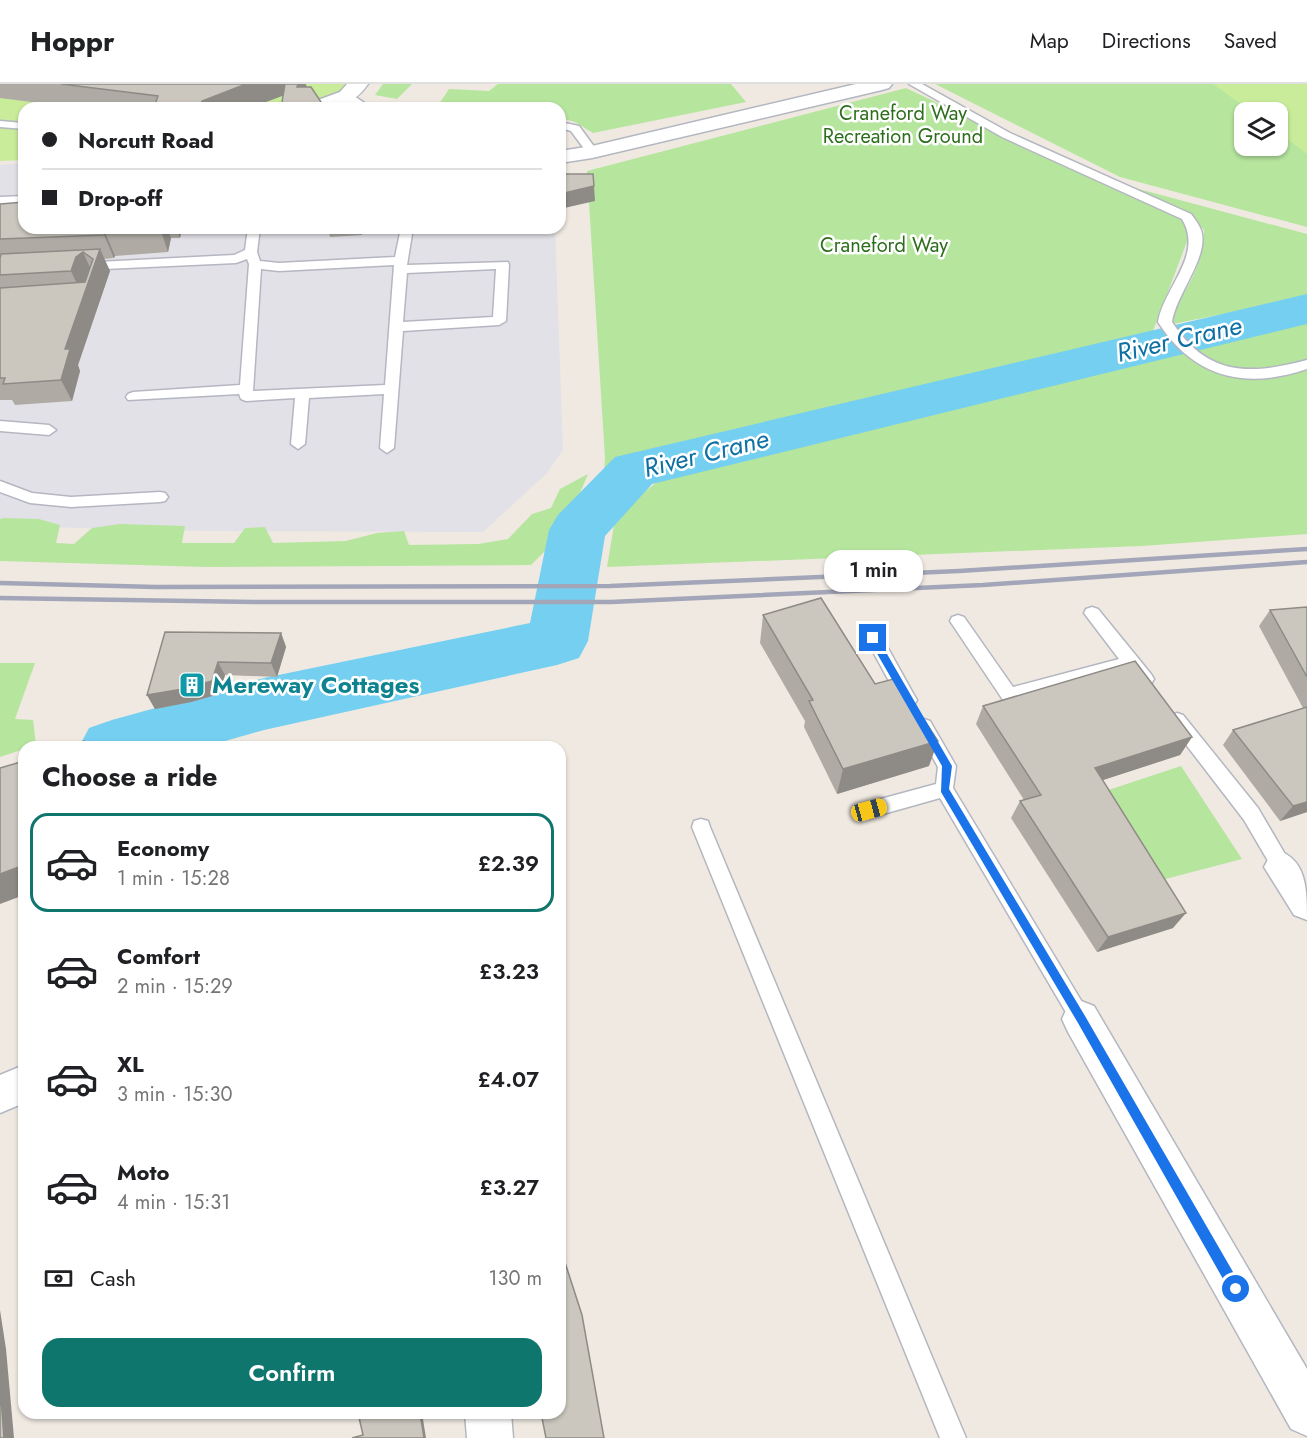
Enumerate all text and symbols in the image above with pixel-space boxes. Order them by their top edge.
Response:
text: Hoppr [30,21,115,62]
text: Map [1030,26,1069,56]
text: Directions [1102,26,1191,56]
text: Saved [1224,26,1277,56]
park label: Craneford Way Recreation Ground [823,99,983,151]
map controls [1234,102,1288,156]
button: layers [1234,102,1288,156]
text: Norcutt Road [78,124,214,156]
text: Drop-off [78,182,162,214]
park label: Craneford Way [820,231,948,260]
water label: River Crane [1113,306,1245,372]
water label: River Crane [640,419,772,487]
callout: 1 min [824,551,922,593]
text: 1 min [849,556,898,585]
route end [859,624,886,651]
place label: Mereway Cottages [212,667,419,702]
building icon: Mereway Cottages [177,670,207,700]
text: Choose a ride [42,757,217,796]
car [849,797,889,823]
text: Economy [117,832,209,864]
icon: car [45,836,99,890]
text: £2.39 [478,847,539,879]
text: 1 min · 15:28 [117,864,230,893]
text: Comfort [117,940,200,972]
icon: car [45,944,99,998]
text: £3.23 [479,955,539,987]
text: 2 min · 15:29 [117,972,233,1001]
text: XL [117,1048,144,1080]
icon: car [45,1052,99,1106]
text: £4.07 [477,1063,539,1095]
text: 3 min · 15:30 [117,1080,232,1109]
text: Moto [117,1156,170,1188]
icon: car [45,1160,99,1214]
text: £3.27 [479,1171,539,1203]
text: 4 min · 15:31 [117,1188,230,1217]
icon: cash [42,1262,75,1295]
text: Cash [90,1262,136,1294]
text: 130 m [488,1264,542,1293]
route start [1222,1275,1249,1302]
button: Confirm [42,1338,542,1407]

